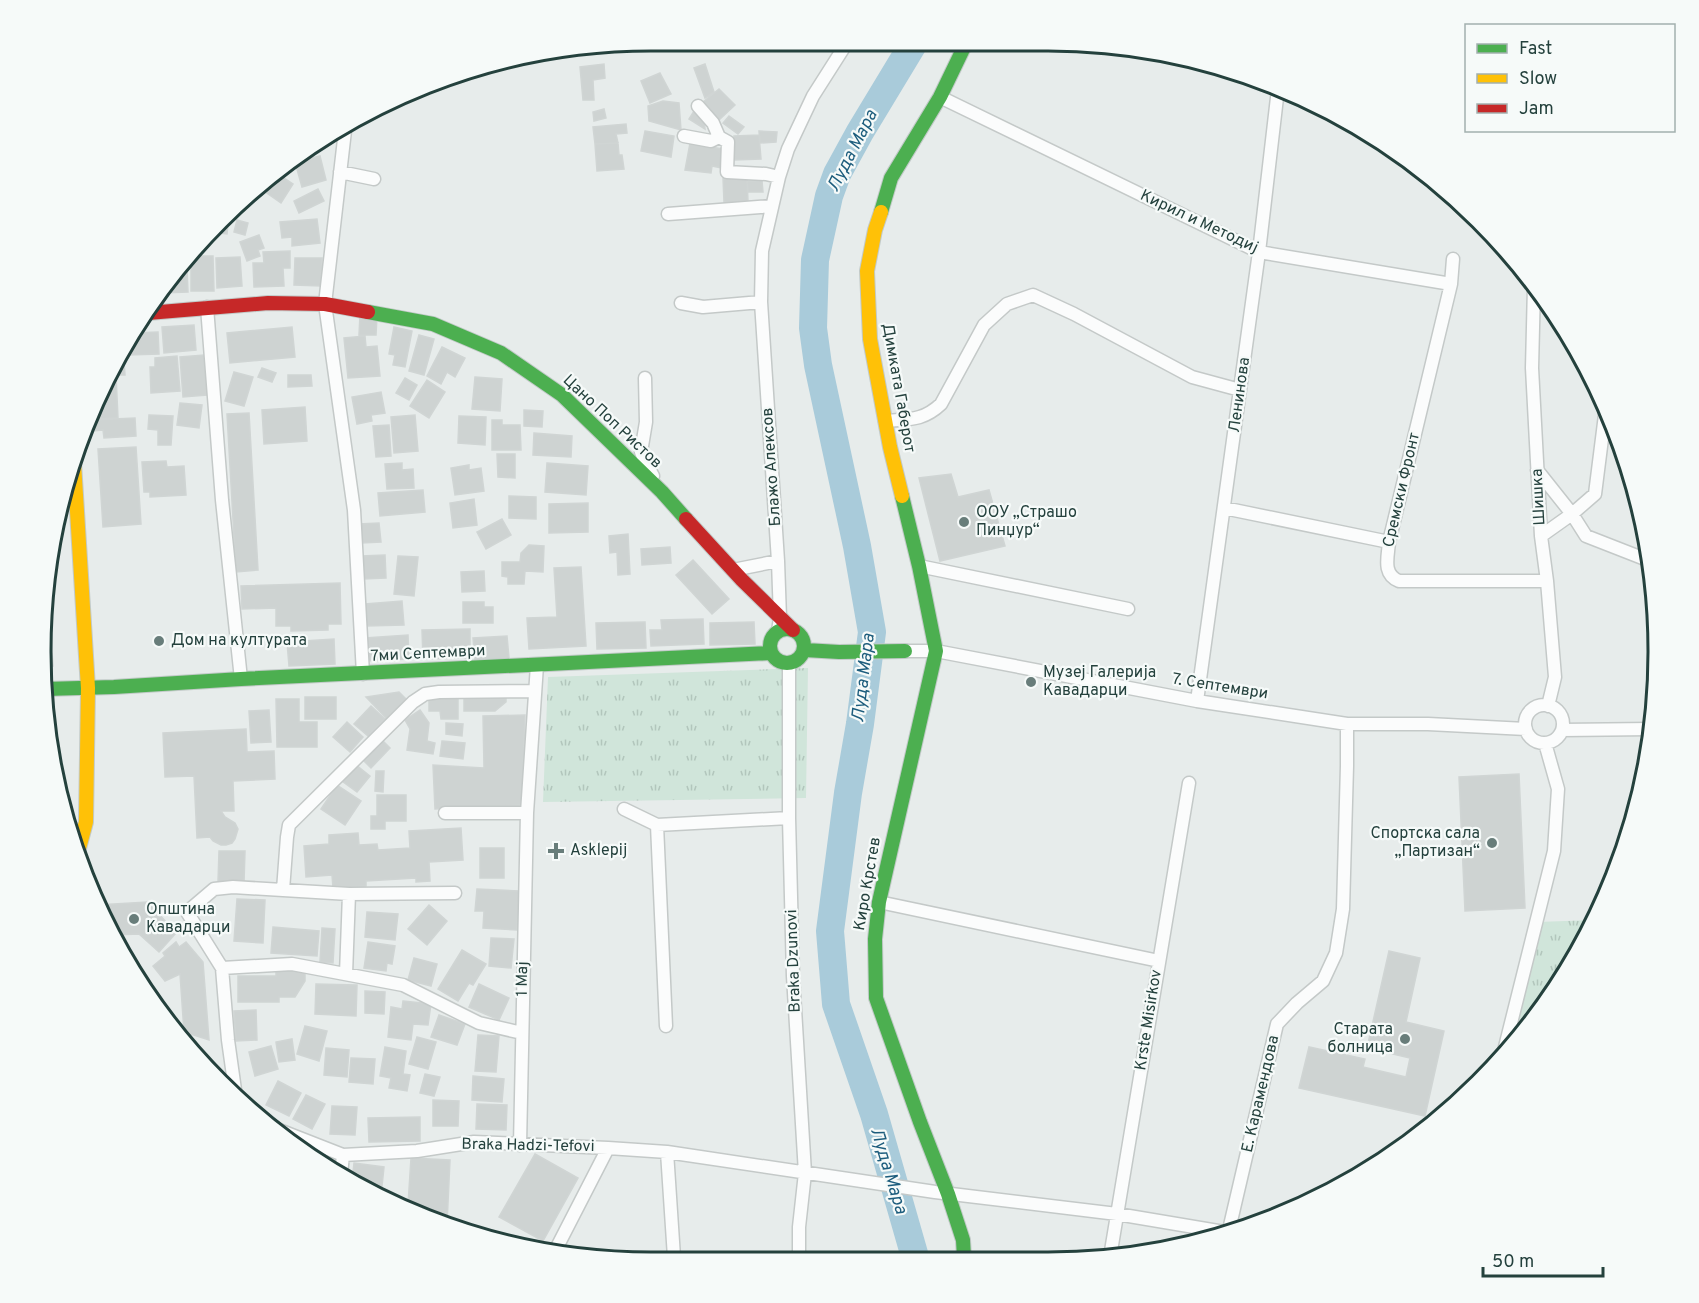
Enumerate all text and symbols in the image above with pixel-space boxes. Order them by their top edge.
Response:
legend [1465,24,1675,132]
text: Fast [1519,38,1552,61]
text: Slow [1519,68,1557,91]
text: Jam [1519,98,1554,121]
water label: Луда Мара [823,106,884,196]
street label: Кирил и Методиј [1137,186,1261,258]
street label: Димката Габерот [877,322,919,454]
street label: Ленинова [1225,356,1255,434]
street label: Цано Поп Ристов [558,371,666,473]
street label: Блажо Алексов [758,407,786,527]
street label: Сремски Фронт [1379,431,1425,549]
street label: Шишка [1528,468,1550,526]
place label: ООУ „Страшо Пинџур“ [976,503,1077,541]
marker: ООУ „Страшо Пинџур“ [957,515,971,529]
place label: Дом на културата [171,631,307,651]
water label: Луда Мара [847,632,881,724]
marker: Дом на културата [152,634,166,648]
street label: 7ми Септември [370,641,486,667]
place label: Музеј Галерија Кавадарци [1043,663,1156,701]
street label: 7. Септември [1170,670,1270,704]
marker: Музеј Галерија Кавадарци [1024,675,1038,689]
place label: Спортска сала „Партизан“ [1370,824,1480,862]
street label: Киро Крстев [850,836,886,932]
marker: Спортска сала „Партизан“ [1485,836,1499,850]
place label: Asklepij [570,841,627,861]
marker: Asklepij [547,842,565,860]
place label: Општина Кавадарци [146,900,230,938]
street label: Braka Dzunovi [782,909,806,1013]
marker: Општина Кавадарци [127,912,141,926]
street label: 1 Maj [513,961,533,997]
street label: Krste Misirkov [1131,968,1167,1072]
place label: Старата болница [1328,1020,1393,1058]
marker: Старата болница [1398,1032,1412,1046]
street label: Е. Карамендова [1238,1033,1284,1155]
water label: Луда Мара [864,1125,912,1218]
street label: Braka Hadzi-Tefovi [461,1135,595,1157]
scale bar [1483,1240,1603,1278]
text: 50 m [1492,1251,1534,1274]

